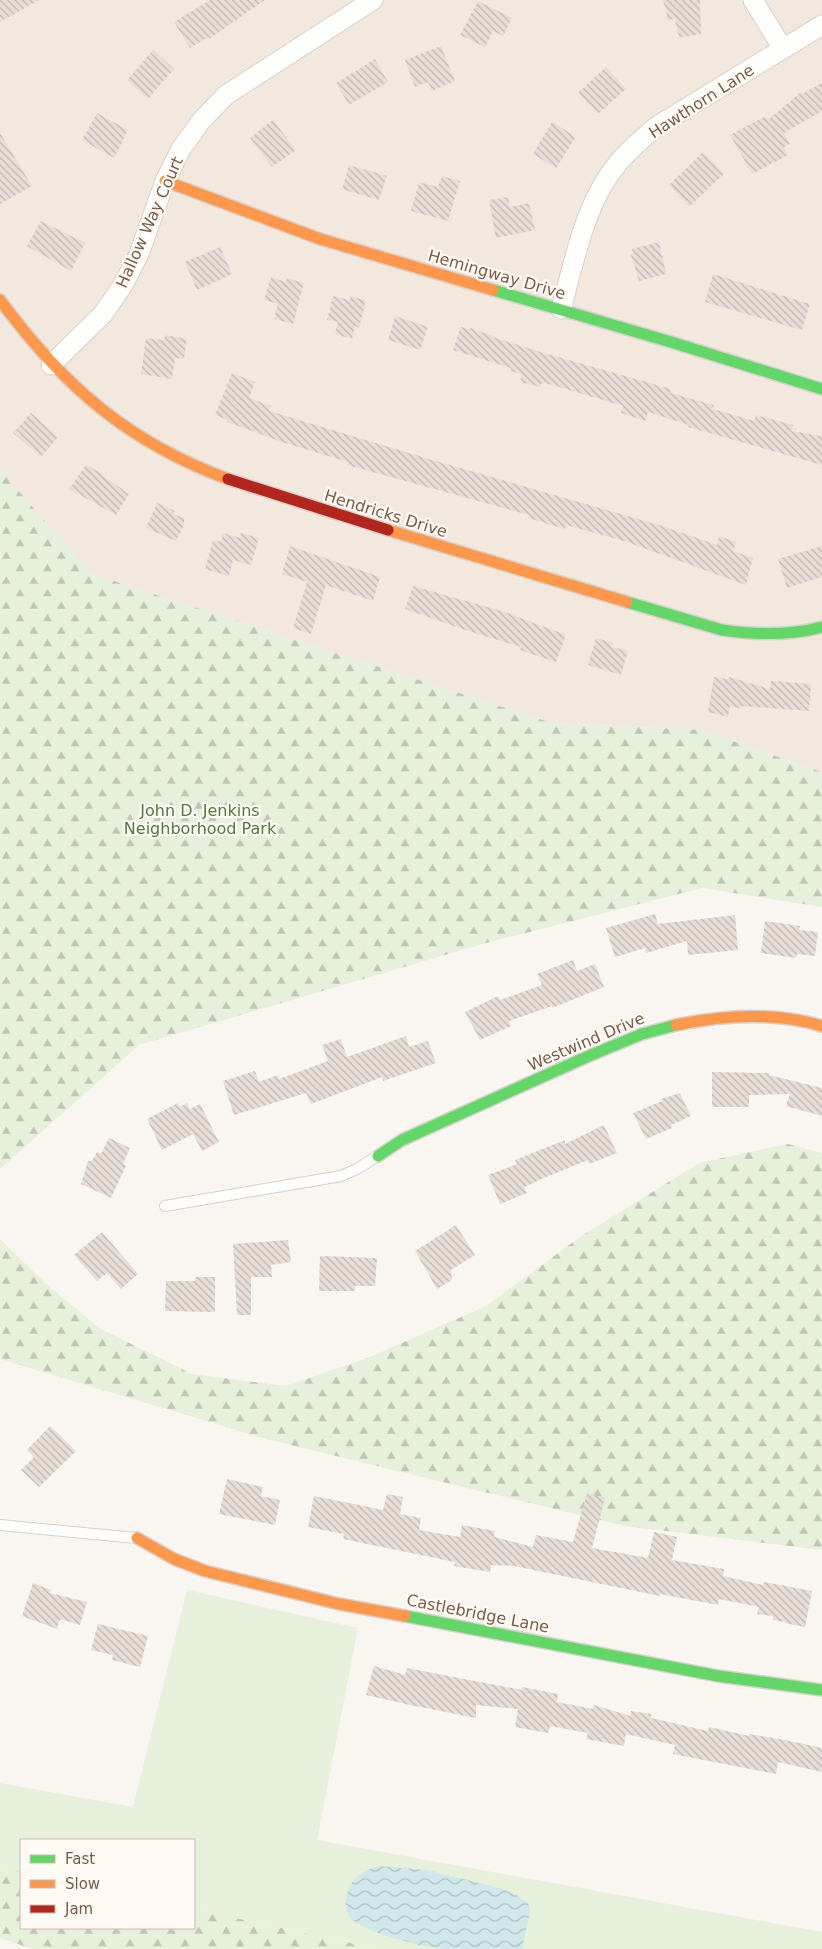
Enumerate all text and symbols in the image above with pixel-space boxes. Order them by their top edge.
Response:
street label: Hawthorn Lane [645,60,757,142]
street label: Hallow Way Court [112,154,187,291]
street label: Hemingway Drive [426,246,568,303]
street label: Hendricks Drive [322,486,450,541]
park label: John D. Jenkins Neighborhood Park [124,801,277,838]
street label: Westwind Drive [525,1008,647,1075]
street label: Castlebridge Lane [405,1590,551,1637]
legend [20,1839,195,1929]
text: Fast [65,1850,95,1868]
text: Slow [65,1875,100,1893]
text: Jam [64,1900,93,1918]

